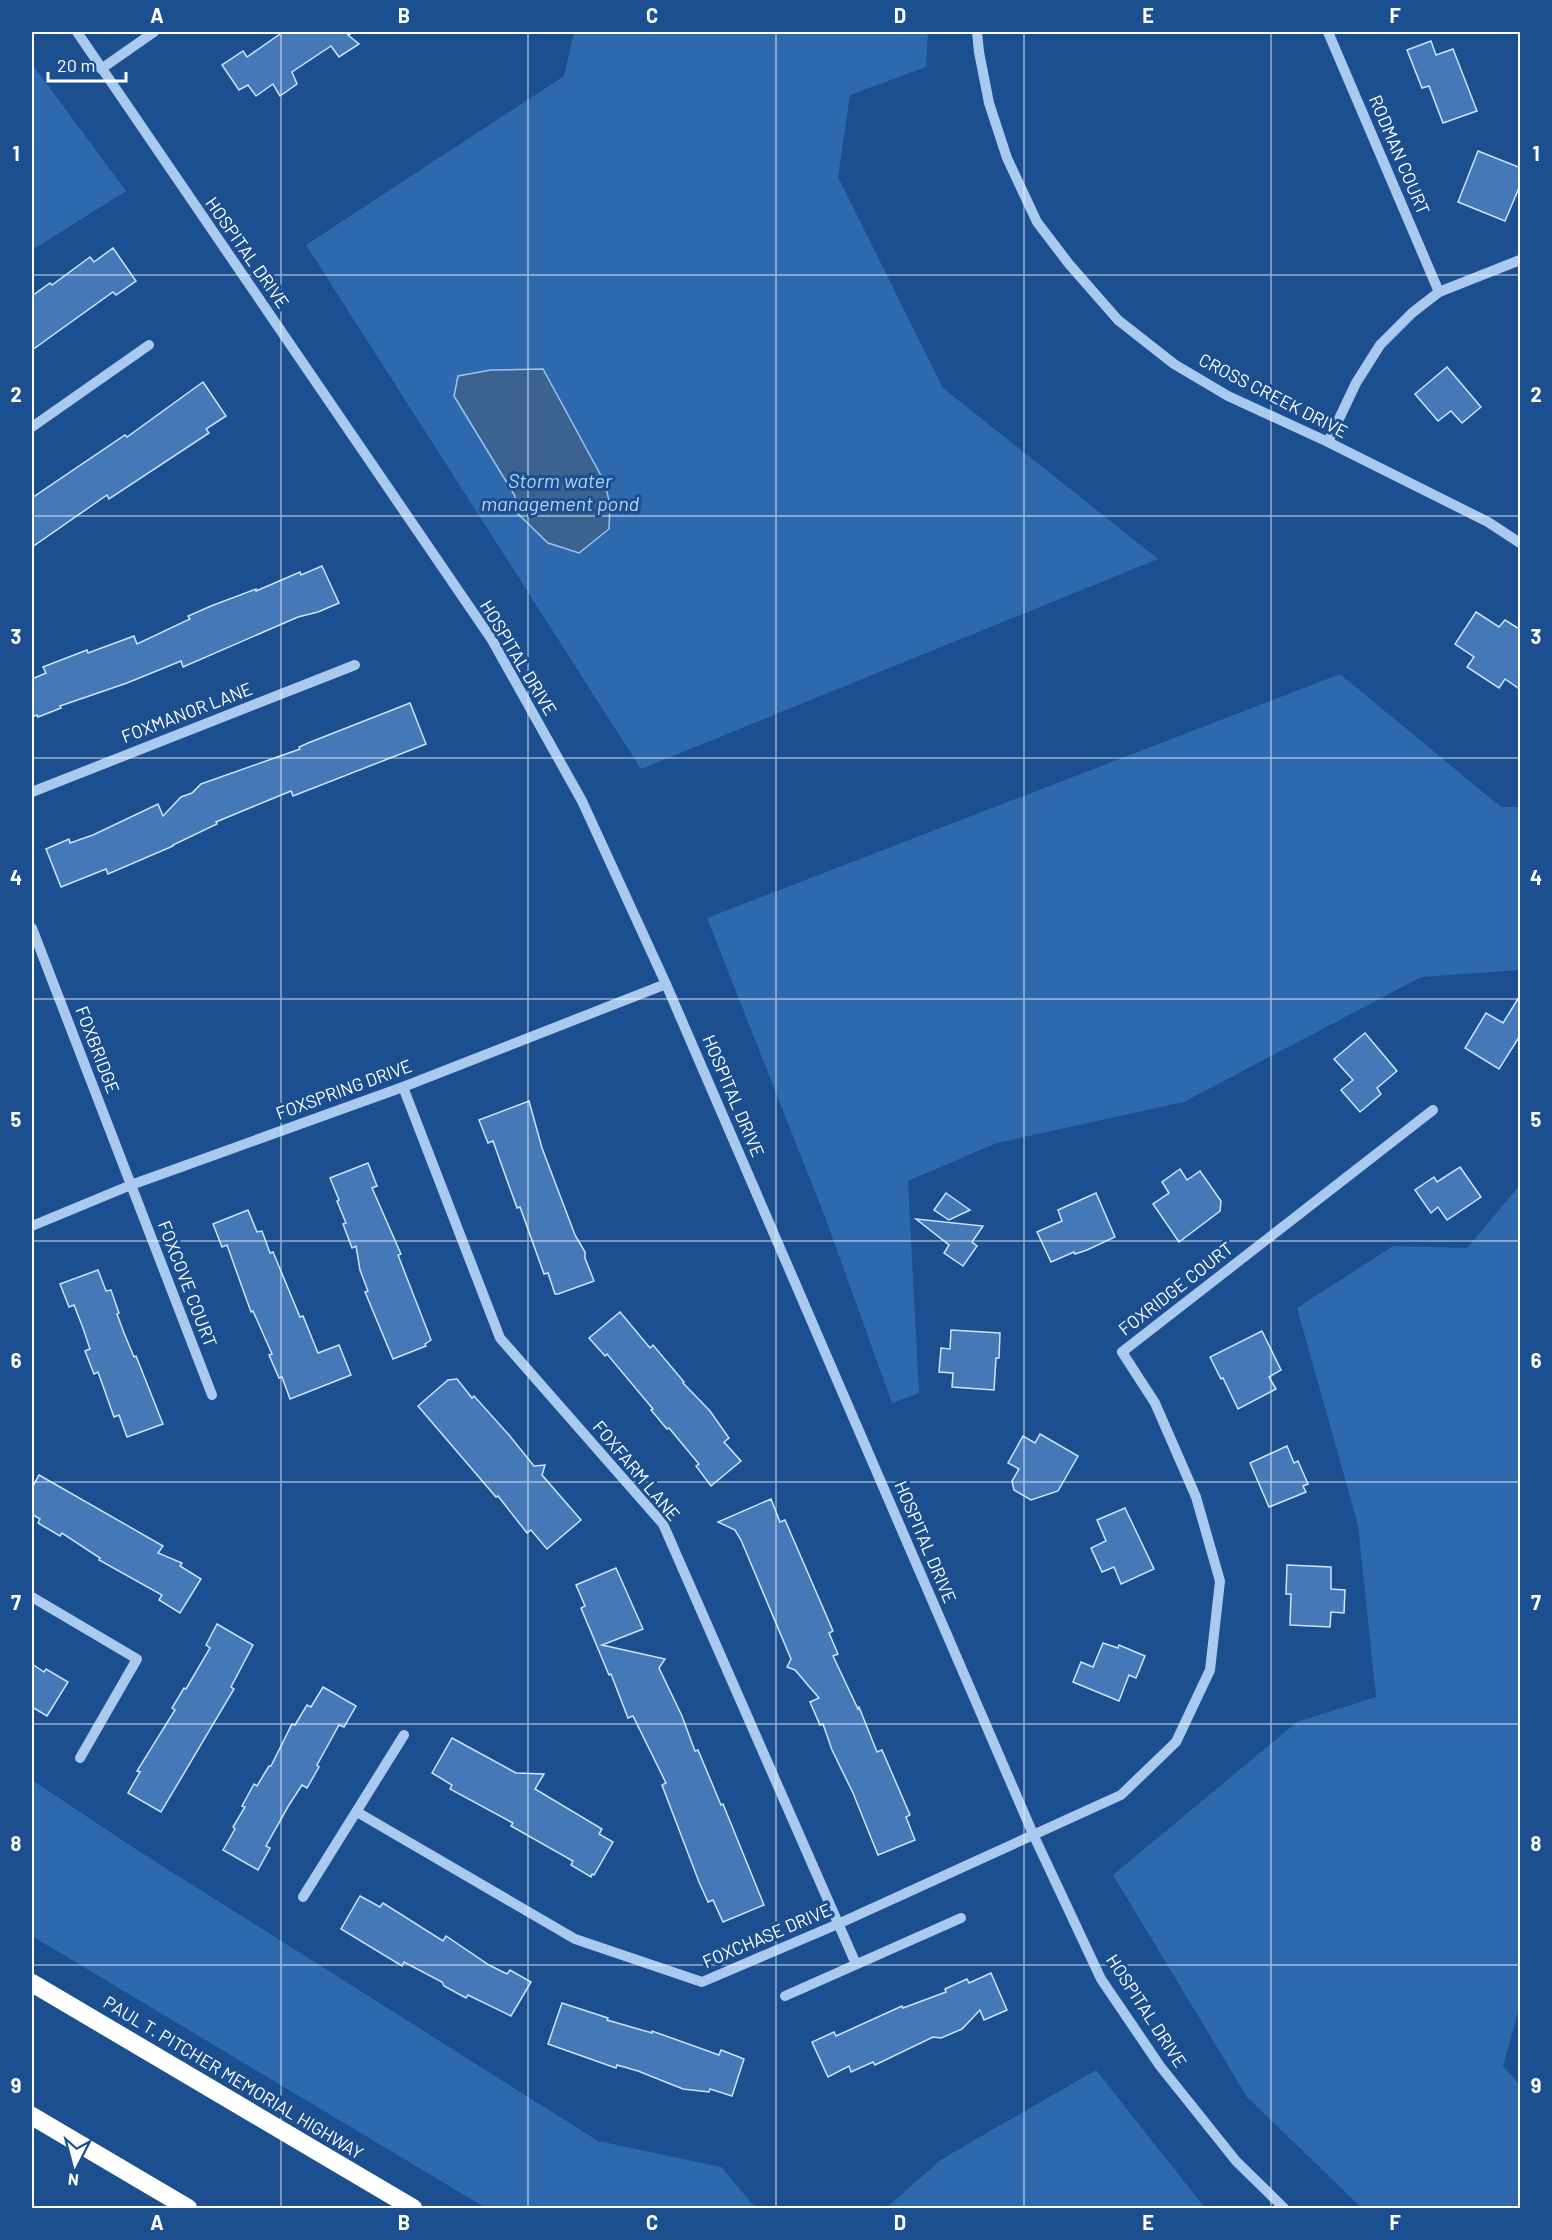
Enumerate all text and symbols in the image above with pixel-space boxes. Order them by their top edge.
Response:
text: A [150,3,164,27]
text: B [398,3,410,27]
text: C [646,3,658,27]
text: D [894,3,906,27]
text: E [1142,3,1154,27]
text: F [1389,3,1401,27]
scale bar [48,45,126,83]
text: 20 m [57,54,95,76]
street label: RODMAN COURT [1365,91,1435,218]
text: 1 [12,141,20,165]
text: 1 [1532,141,1540,165]
street label: HOSPITAL DRIVE [201,193,294,312]
street label: CROSS CREEK DRIVE [1195,348,1352,442]
text: 2 [10,382,22,406]
text: 2 [1530,382,1542,406]
water label: Storm water management pond [481,468,639,515]
street label: HOSPITAL DRIVE [476,596,562,719]
text: 3 [11,624,21,648]
text: 3 [1531,624,1541,648]
street label: FOXMANOR LANE [118,677,255,747]
text: 4 [10,865,22,889]
text: 4 [1530,865,1542,889]
street label: FOXBRIDGE [71,1003,125,1096]
street label: HOSPITAL DRIVE [698,1031,770,1160]
street label: FOXSPRING DRIVE [273,1054,415,1124]
text: 5 [11,1107,22,1131]
text: 5 [1531,1107,1542,1131]
street label: FOXCOVE COURT [154,1217,222,1350]
street label: FOXRIDGE COURT [1114,1237,1237,1340]
text: 6 [11,1348,22,1372]
text: 6 [1531,1348,1542,1372]
street label: FOXFARM LANE [588,1416,685,1525]
street label: HOSPITAL DRIVE [890,1477,962,1606]
text: 7 [11,1590,21,1614]
text: 7 [1531,1590,1541,1614]
text: 8 [11,1831,22,1855]
text: 8 [1531,1831,1542,1855]
street label: FOXCHASE DRIVE [699,1898,834,1972]
street label: HOSPITAL DRIVE [1102,1950,1192,2071]
street label: PAUL T. PITCHER MEMORIAL HIGHWAY [100,1991,367,2164]
text: 9 [11,2073,21,2097]
text: 9 [1531,2073,1541,2097]
north arrow [45,2135,105,2195]
text: N [67,2170,80,2190]
text: A [150,2210,164,2234]
text: B [398,2210,410,2234]
text: C [646,2210,658,2234]
text: D [894,2210,906,2234]
text: E [1142,2210,1154,2234]
text: F [1389,2210,1401,2234]

